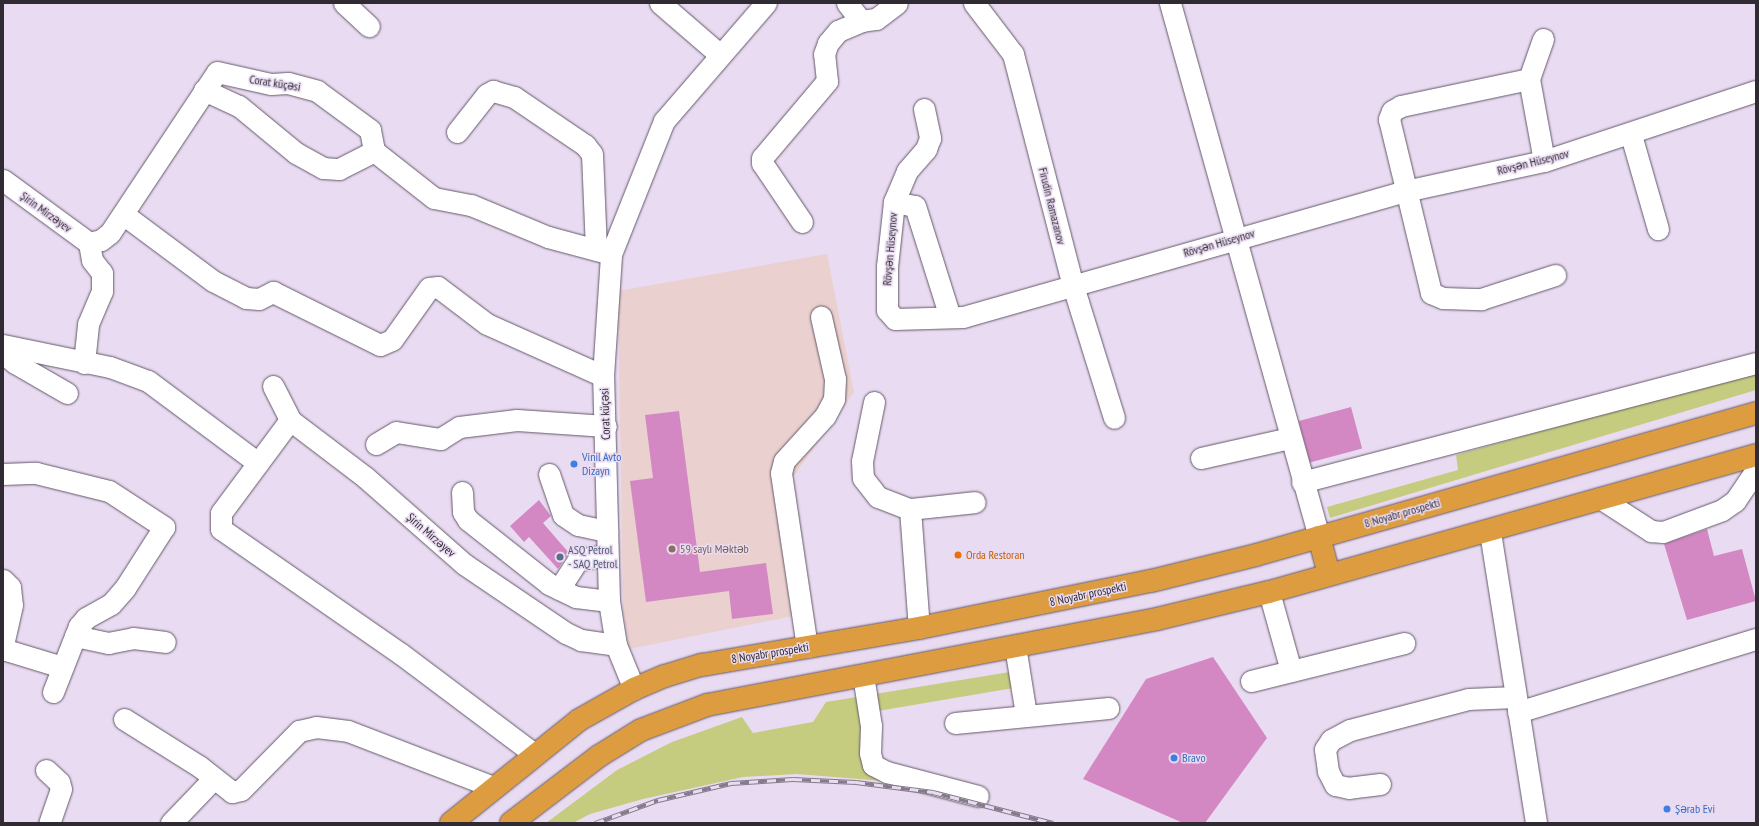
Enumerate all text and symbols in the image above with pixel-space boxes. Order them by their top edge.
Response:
street label: Corat küçəsi [248,72,302,94]
street label: Rövşən Hüseynov [1496,146,1570,178]
street label: Firudin Ramazanov [1035,166,1069,246]
street label: Şirin Mirzəyev [18,189,74,235]
street label: Rövşən Hüseynov [880,212,900,286]
street label: Rövşən Hüseynov [1182,226,1256,260]
street label: Corat küçəsi [597,388,613,440]
place label: Vinil Avto Dizayn [582,450,622,478]
marker: Vinil Avto Dizayn [569,459,579,469]
street label: 8 Noyabr prospekti [1362,495,1442,531]
street label: Şirin Mirzəyev [404,510,458,560]
place label: 59 saylı Məktəb [680,542,749,556]
place label: ASQ Petrol - SAQ Petrol [568,543,618,571]
marker: 59 saylı Məktəb [667,544,677,554]
place label: Orda Restoran [966,548,1024,562]
marker: Orda Restoran [953,550,963,560]
marker: ASQ Petrol - SAQ Petrol [555,552,565,562]
street label: 8 Noyabr prospekti [1048,579,1128,609]
street label: 8 Noyabr prospekti [730,640,810,666]
place label: Bravo [1182,751,1206,765]
marker: Bravo [1169,753,1179,763]
place label: Şərab Evi [1675,802,1715,816]
marker: Şərab Evi [1662,804,1672,814]

